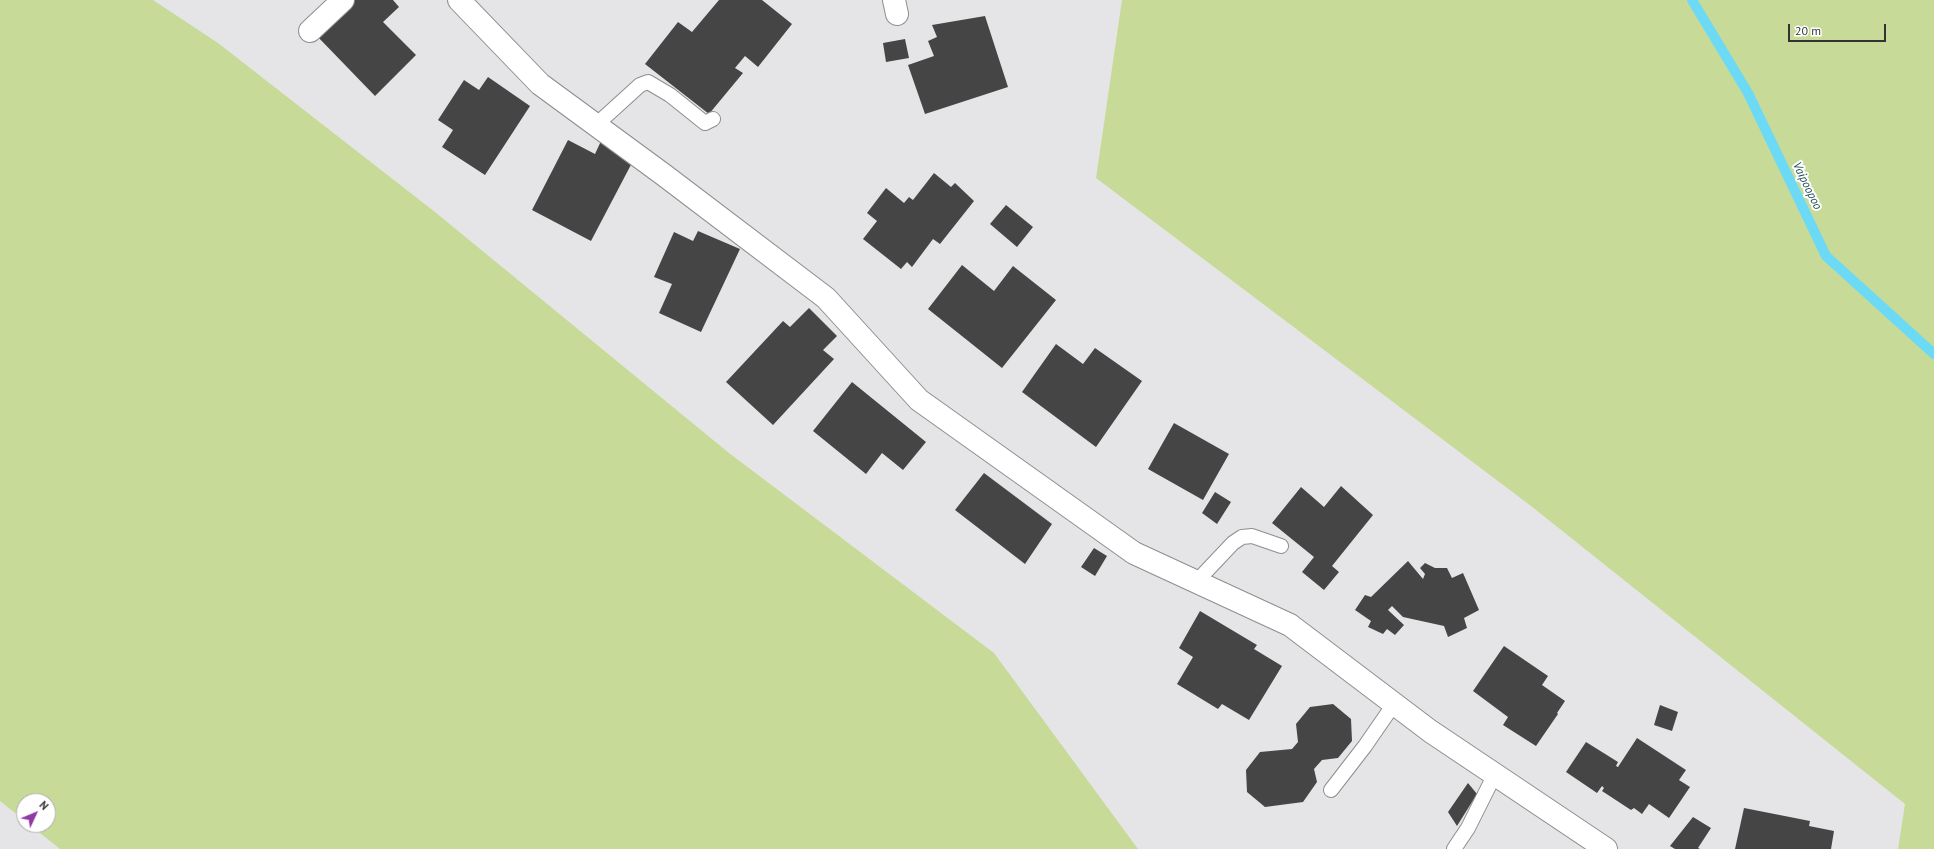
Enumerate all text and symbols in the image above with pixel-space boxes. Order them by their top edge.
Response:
scale bar [1790,16,1888,42]
text: 20 m [1795,23,1821,38]
water label: Vaipoopoo [1789,160,1825,212]
north arrow [16,793,56,833]
text: N [36,798,51,813]

